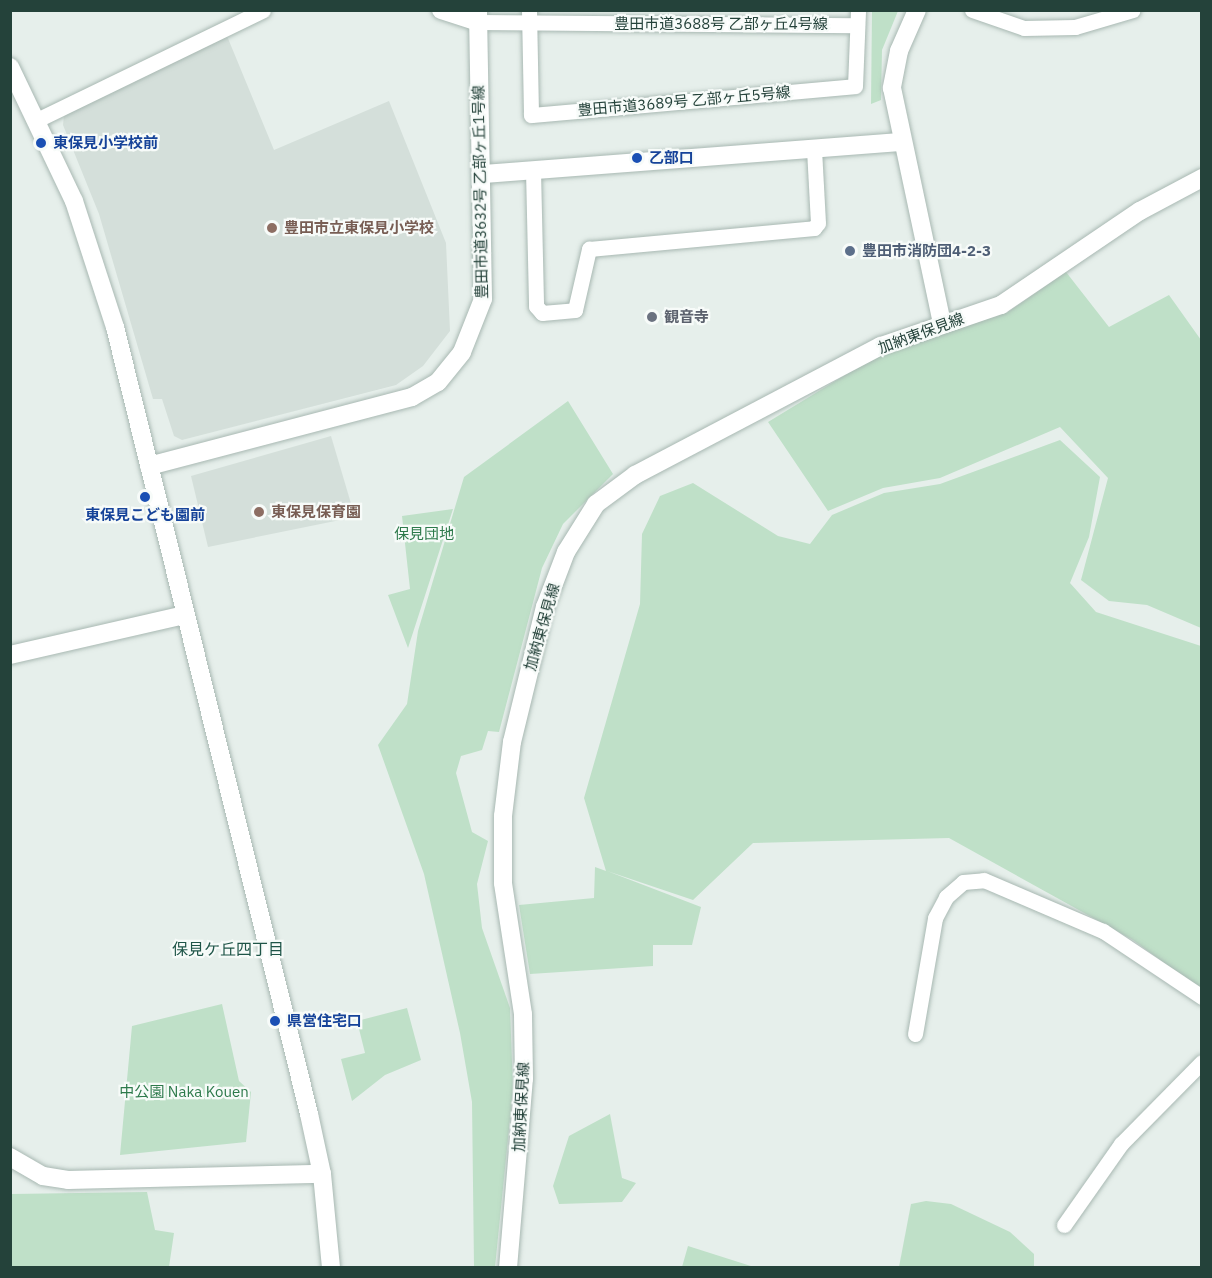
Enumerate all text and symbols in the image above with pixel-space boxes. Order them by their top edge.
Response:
street label: 豊田市道3688号 乙部ヶ丘4号線 [614,15,828,33]
street label: 豊田市道3689号 乙部ヶ丘5号線 [577,83,791,119]
street label: 豊田市道3632号 乙部ヶ丘1号線 [469,85,491,299]
place label: 東保見小学校前 [53,134,158,152]
marker: 東保見小学校前 [34,136,48,150]
place label: 乙部口 [649,149,694,167]
marker: 乙部口 [630,151,644,165]
place label: 豊田市立東保見小学校 [284,219,434,237]
marker: 豊田市立東保見小学校 [265,221,279,235]
place label: 豊田市消防団4-2-3 [862,242,991,260]
marker: 豊田市消防団4-2-3 [843,244,857,258]
place label: 観音寺 [664,308,709,326]
street label: 加納東保見線 [876,309,966,357]
marker: 観音寺 [645,310,659,324]
marker: 東保見こども園前 [138,490,152,504]
place label: 東保見保育園 [271,503,361,521]
marker: 東保見保育園 [252,505,266,519]
place label: 東保見こども園前 [85,506,205,524]
park label: 保見団地 [394,525,454,543]
street label: 加納東保見線 [521,581,563,673]
district label: 保見ケ丘四丁目 [172,939,284,959]
place label: 県営住宅口 [287,1012,362,1030]
marker: 県営住宅口 [268,1014,282,1028]
street label: 加納東保見線 [510,1062,532,1152]
park label: 中公園 Naka Kouen [119,1083,249,1101]

